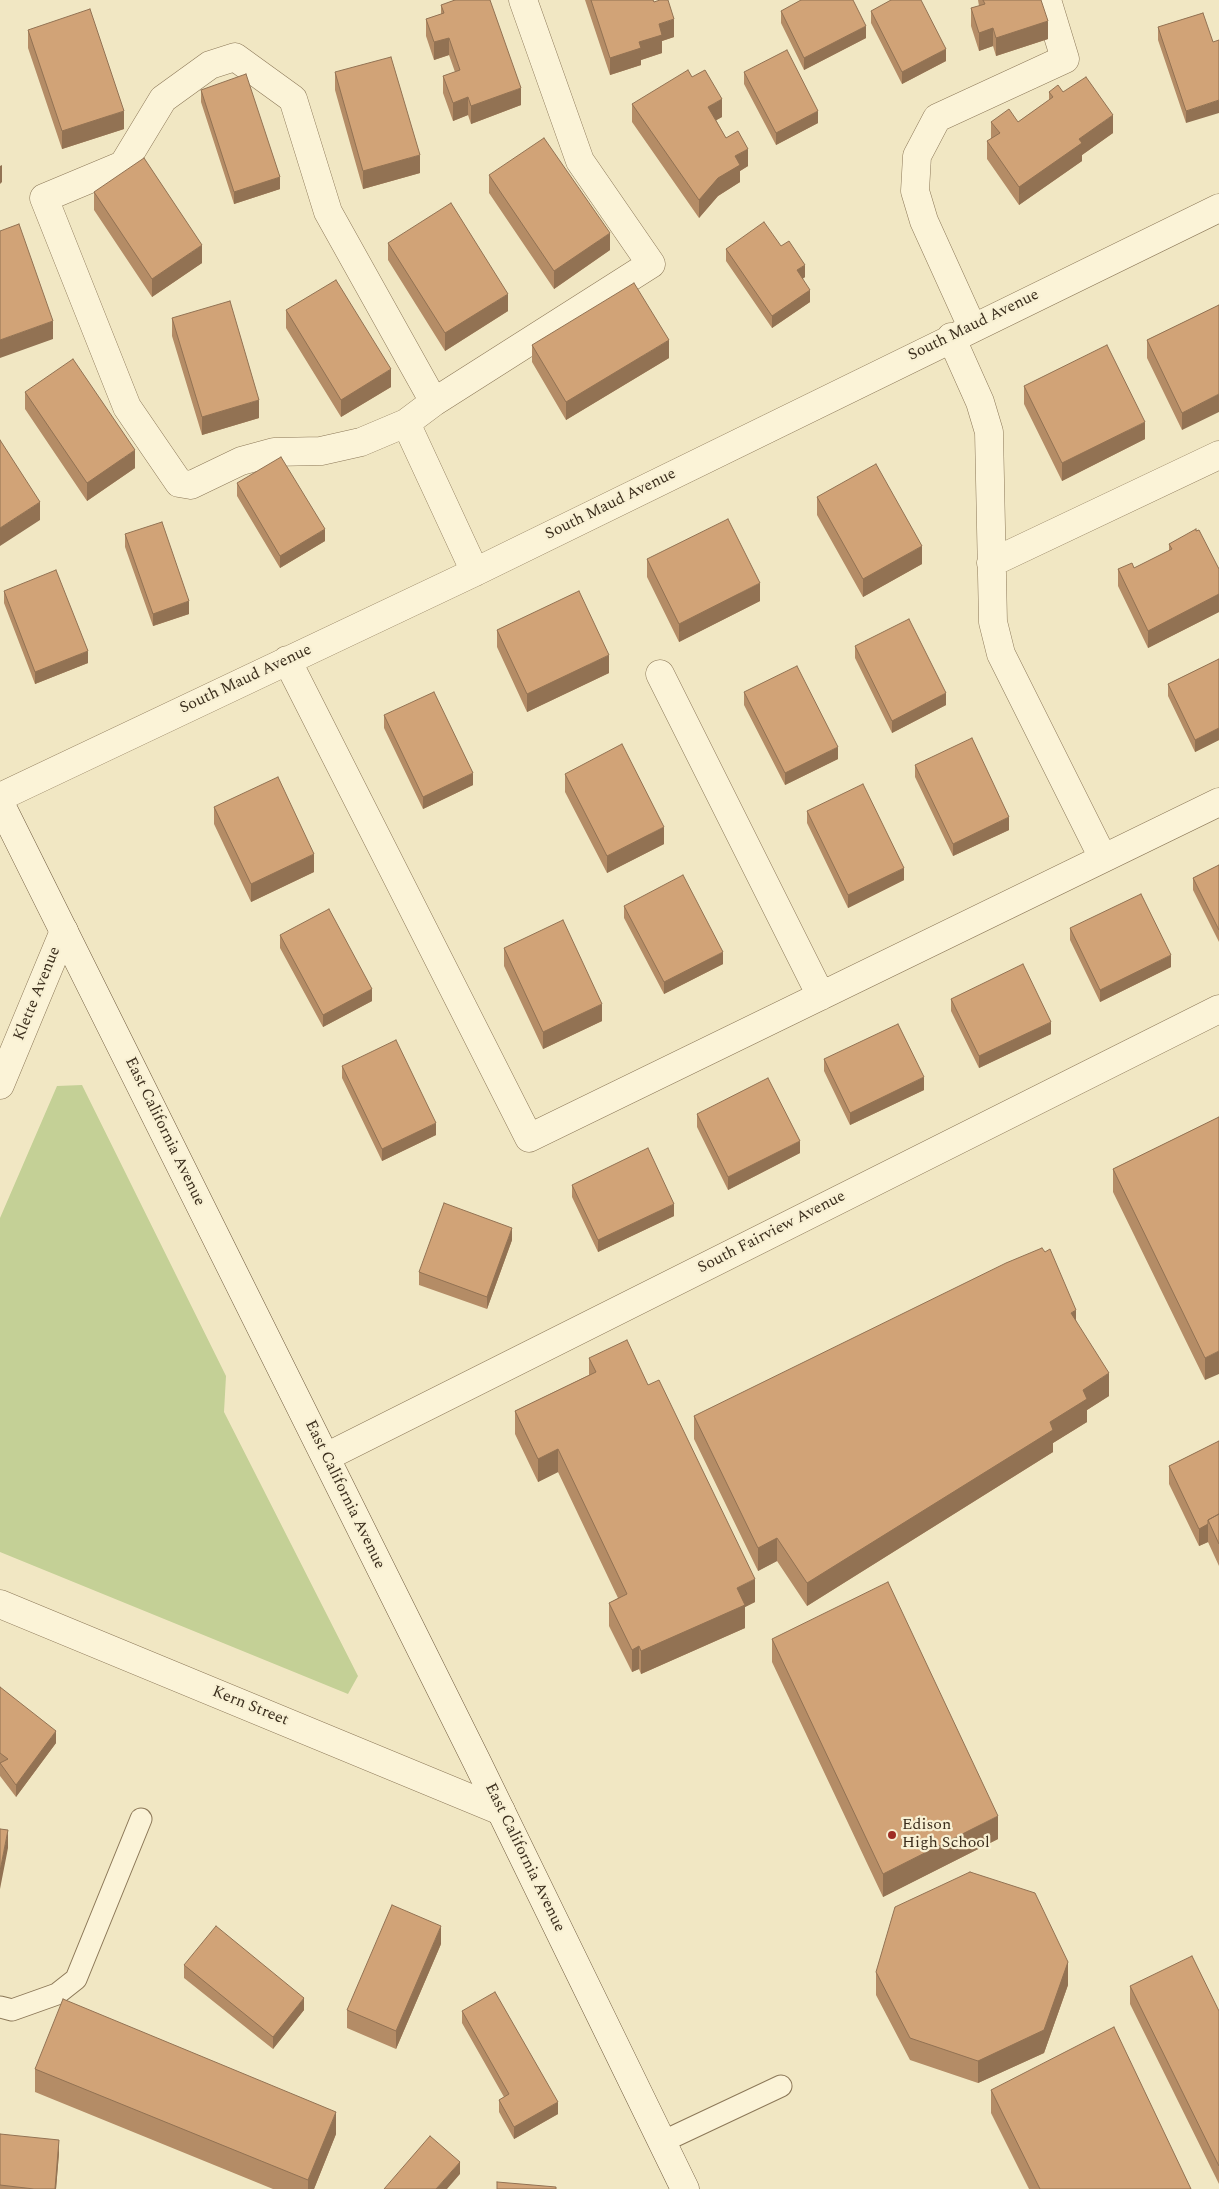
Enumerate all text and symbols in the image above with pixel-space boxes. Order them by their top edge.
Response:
street label: South Maud Avenue [905,286,1043,366]
street label: South Maud Avenue [542,465,680,545]
street label: South Maud Avenue [177,641,315,719]
street label: Klette Avenue [10,944,66,1044]
street label: East California Avenue [120,1055,208,1209]
street label: South Fairview Avenue [695,1187,849,1279]
street label: East California Avenue [300,1418,388,1572]
street label: Kern Street [209,1683,291,1731]
street label: East California Avenue [480,1781,568,1935]
place label: Edison High School [902,1816,990,1854]
marker: Edison High School [886,1829,898,1841]

